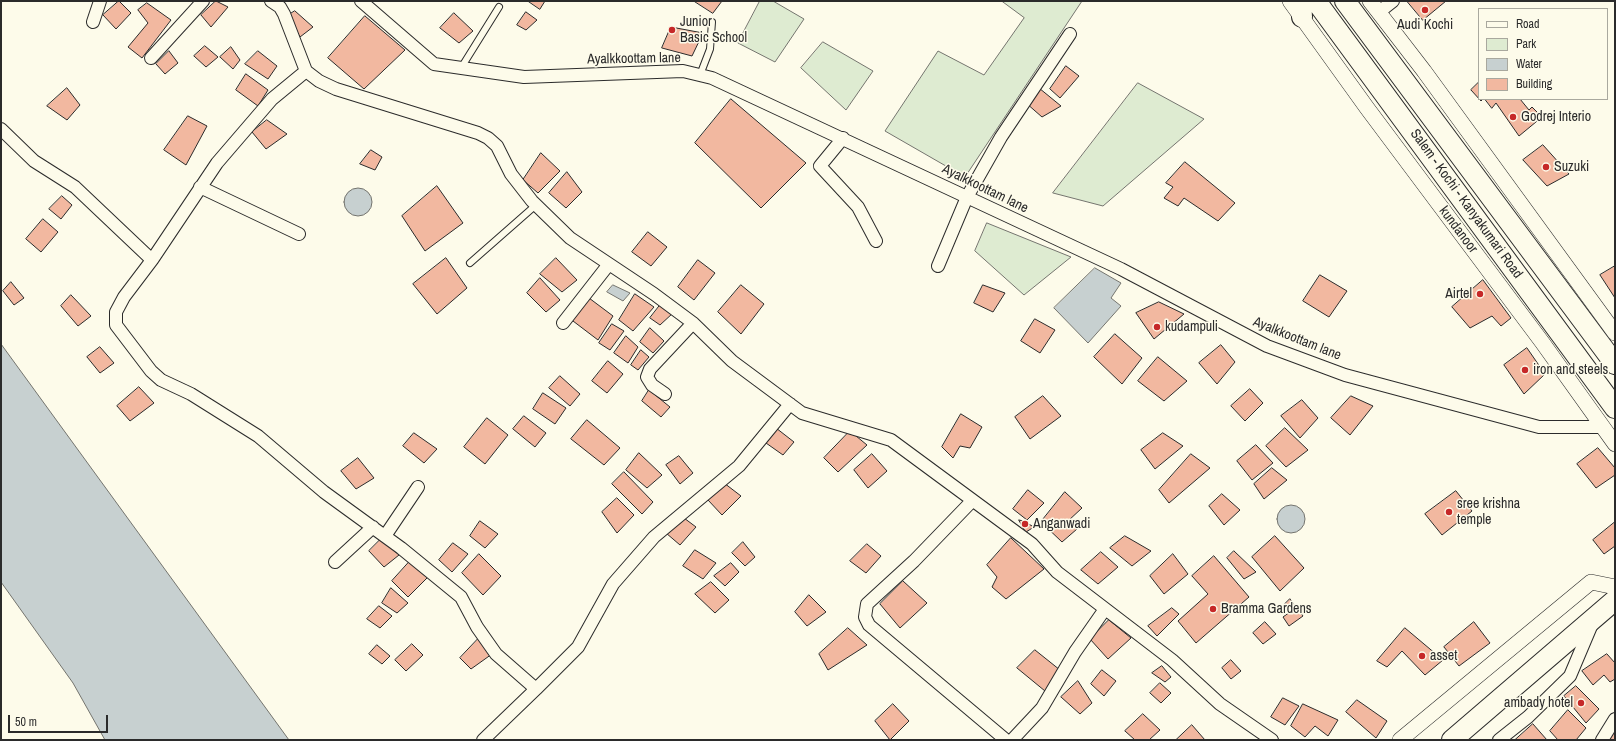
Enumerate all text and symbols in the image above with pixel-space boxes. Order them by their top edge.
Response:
marker: Audi Kochi [1420,5,1430,15]
legend [1478,8,1608,100]
place label: Junior Basic School [680,14,747,46]
text: Road [1516,16,1540,32]
place label: Audi Kochi [1397,17,1453,33]
marker: Junior Basic School [667,25,677,35]
text: Park [1516,36,1536,52]
street label: Ayalkkoottam lane [587,50,681,68]
text: Water [1516,56,1542,72]
text: Building [1516,76,1552,92]
place label: Godrej Interio [1521,109,1591,125]
marker: Godrej Interio [1508,112,1518,122]
street label: Salem - Kochi - Kanyakumari Road [1406,126,1526,282]
place label: Suzuki [1554,159,1589,175]
street label: Ayalkkoottam lane [939,161,1031,217]
marker: Suzuki [1541,162,1551,172]
street label: kundanoor [1435,203,1481,257]
place label: Airtel [1445,286,1472,302]
marker: Airtel [1475,289,1485,299]
street label: Ayalkkoottam lane [1250,314,1344,364]
place label: kudampuli [1165,319,1218,335]
marker: kudampuli [1152,322,1162,332]
place label: iron and steels [1533,362,1608,378]
marker: iron and steels [1520,365,1530,375]
place label: sree krishna temple [1457,496,1520,528]
marker: sree krishna temple [1444,507,1454,517]
place label: Anganwadi [1033,516,1090,532]
marker: Anganwadi [1020,519,1030,529]
place label: Bramma Gardens [1221,601,1312,617]
marker: Bramma Gardens [1208,604,1218,614]
place label: asset [1430,648,1457,664]
marker: asset [1417,651,1427,661]
place label: ambady hotel [1504,695,1573,711]
marker: ambady hotel [1576,698,1586,708]
scale bar [10,707,110,733]
text: 50 m [15,714,37,730]

